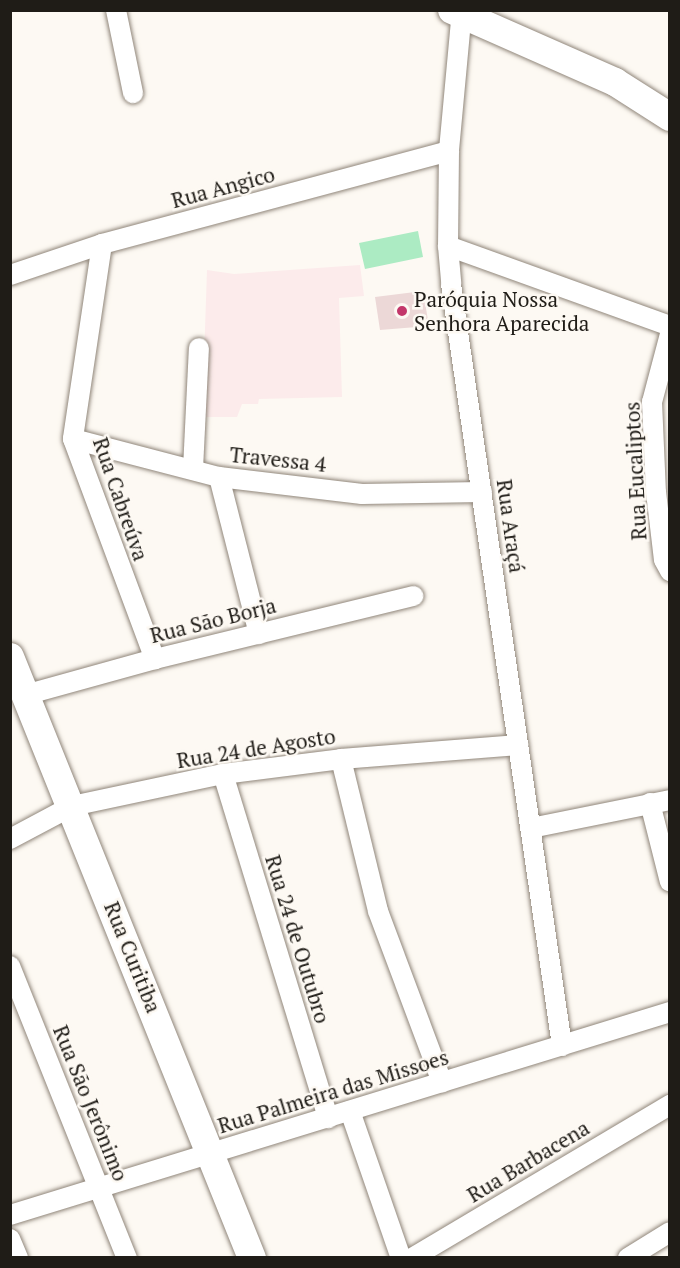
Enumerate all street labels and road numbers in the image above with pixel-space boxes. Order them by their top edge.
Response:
street label: Rua Angico [168,161,278,213]
street label: Rua Eucaliptos [619,401,651,541]
street label: Rua Cabreúva [88,434,154,564]
street label: Travessa 4 [228,441,328,477]
street label: Rua Araçá [492,477,530,575]
street label: Rua São Borja [147,592,279,648]
street label: Rua 24 de Agosto [175,723,337,773]
street label: Rua 24 de Outubro [260,852,336,1026]
street label: Rua Curitiba [99,898,167,1016]
street label: Rua São Jerônimo [48,1021,134,1185]
street label: Rua Palmeira das Missoes [215,1044,451,1138]
street label: Rua Barbacena [462,1115,594,1207]

